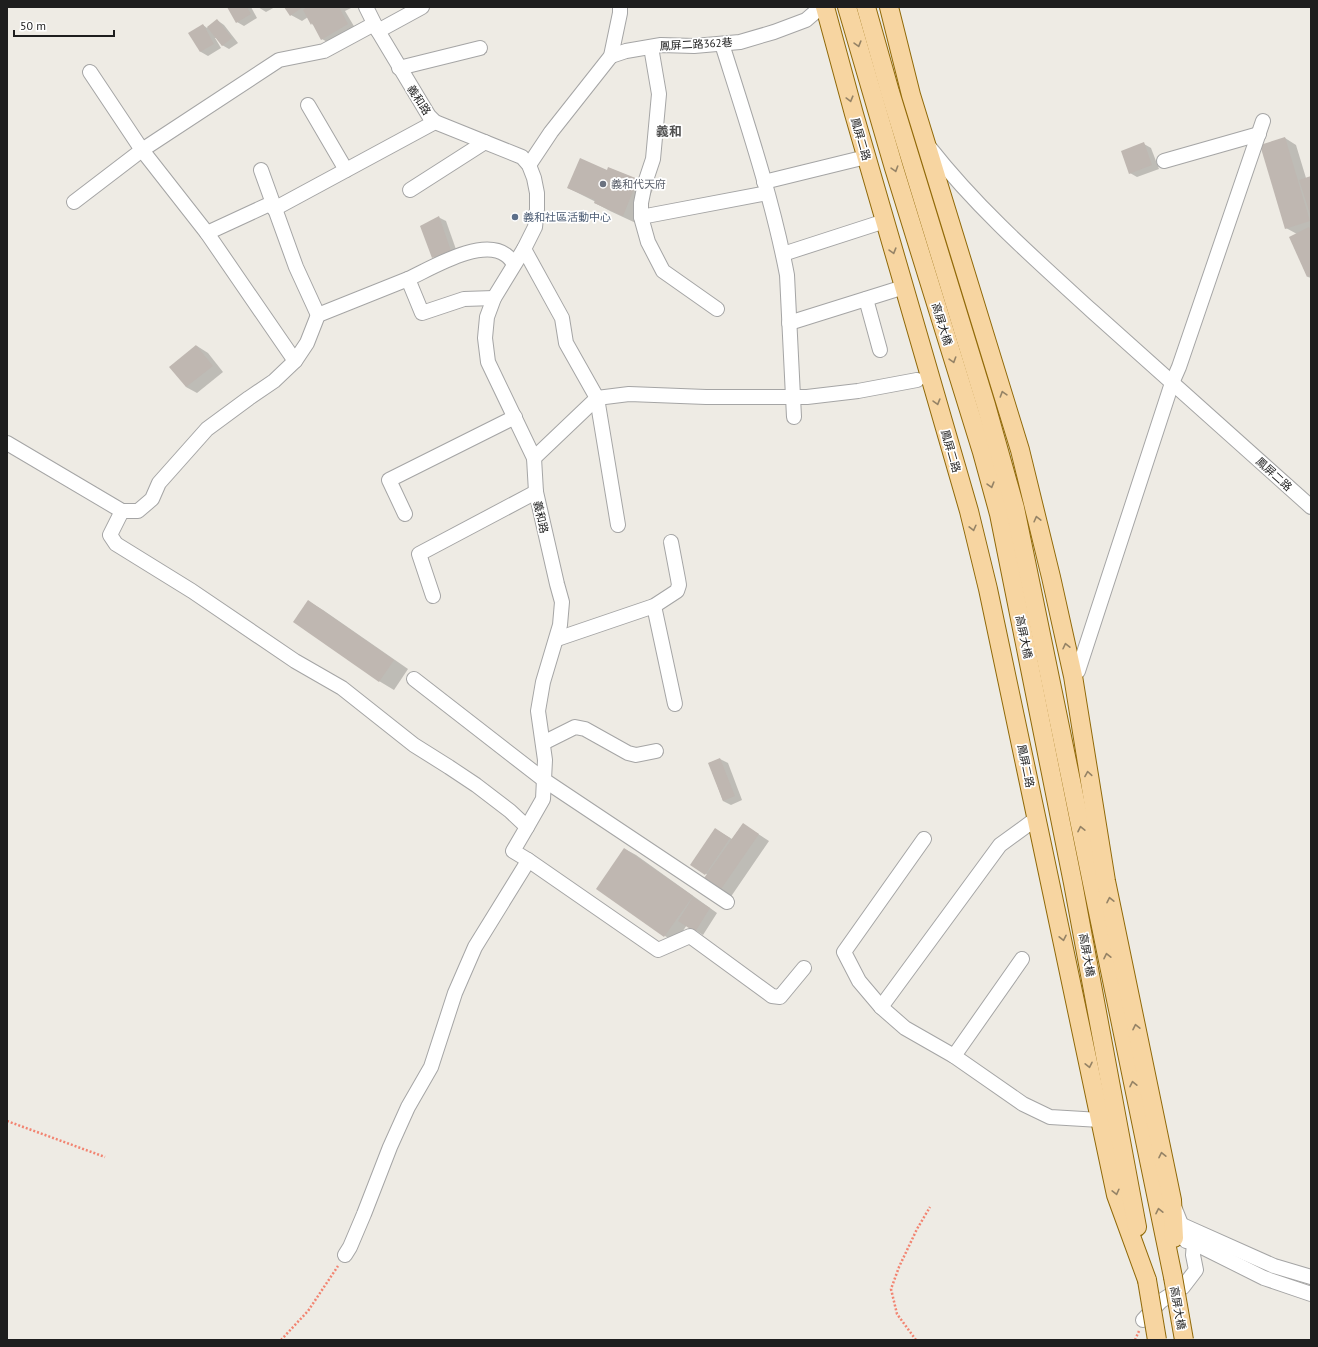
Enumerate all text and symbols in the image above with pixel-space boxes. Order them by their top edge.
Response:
scale bar [14,12,114,38]
text: 50 m [20,18,46,33]
street label: 鳳屏二路362巷 [659,35,733,53]
one-way arrow [853,41,862,48]
street label: 義和路 [404,82,434,118]
one-way arrow [845,95,854,102]
street label: 鳳屏二路 [848,116,874,162]
district label: 義和 [656,123,682,140]
one-way arrow [890,166,899,173]
place label: 義和代天府 [611,177,666,191]
marker: 義和代天府 [598,179,608,189]
place label: 義和社區活動中心 [523,210,611,224]
marker: 義和社區活動中心 [510,212,520,222]
one-way arrow [888,247,897,254]
street label: 高屏大橋 [929,301,955,347]
one-way arrow [949,357,957,364]
one-way arrow [999,390,1008,397]
one-way arrow [932,399,941,406]
street label: 鳳屏二路 [938,428,964,474]
street label: 鳳屏二路 [1253,454,1295,494]
one-way arrow [986,481,995,488]
street label: 義和路 [530,499,552,535]
one-way arrow [1033,516,1041,522]
one-way arrow [968,524,976,531]
street label: 高屏大橋 [1013,614,1035,660]
one-way arrow [1063,642,1071,649]
street label: 鳳屏二路 [1015,743,1037,789]
one-way arrow [1085,771,1093,777]
one-way arrow [1078,826,1086,832]
one-way arrow [1106,897,1114,903]
street label: 高屏大橋 [1076,932,1098,978]
one-way arrow [1058,935,1066,941]
one-way arrow [1104,953,1112,959]
one-way arrow [1132,1024,1141,1030]
one-way arrow [1084,1062,1093,1068]
one-way arrow [1130,1080,1138,1087]
one-way arrow [1159,1151,1167,1158]
one-way arrow [1111,1189,1120,1196]
one-way arrow [1156,1208,1164,1214]
street label: 高屏大橋 [1167,1285,1189,1331]

